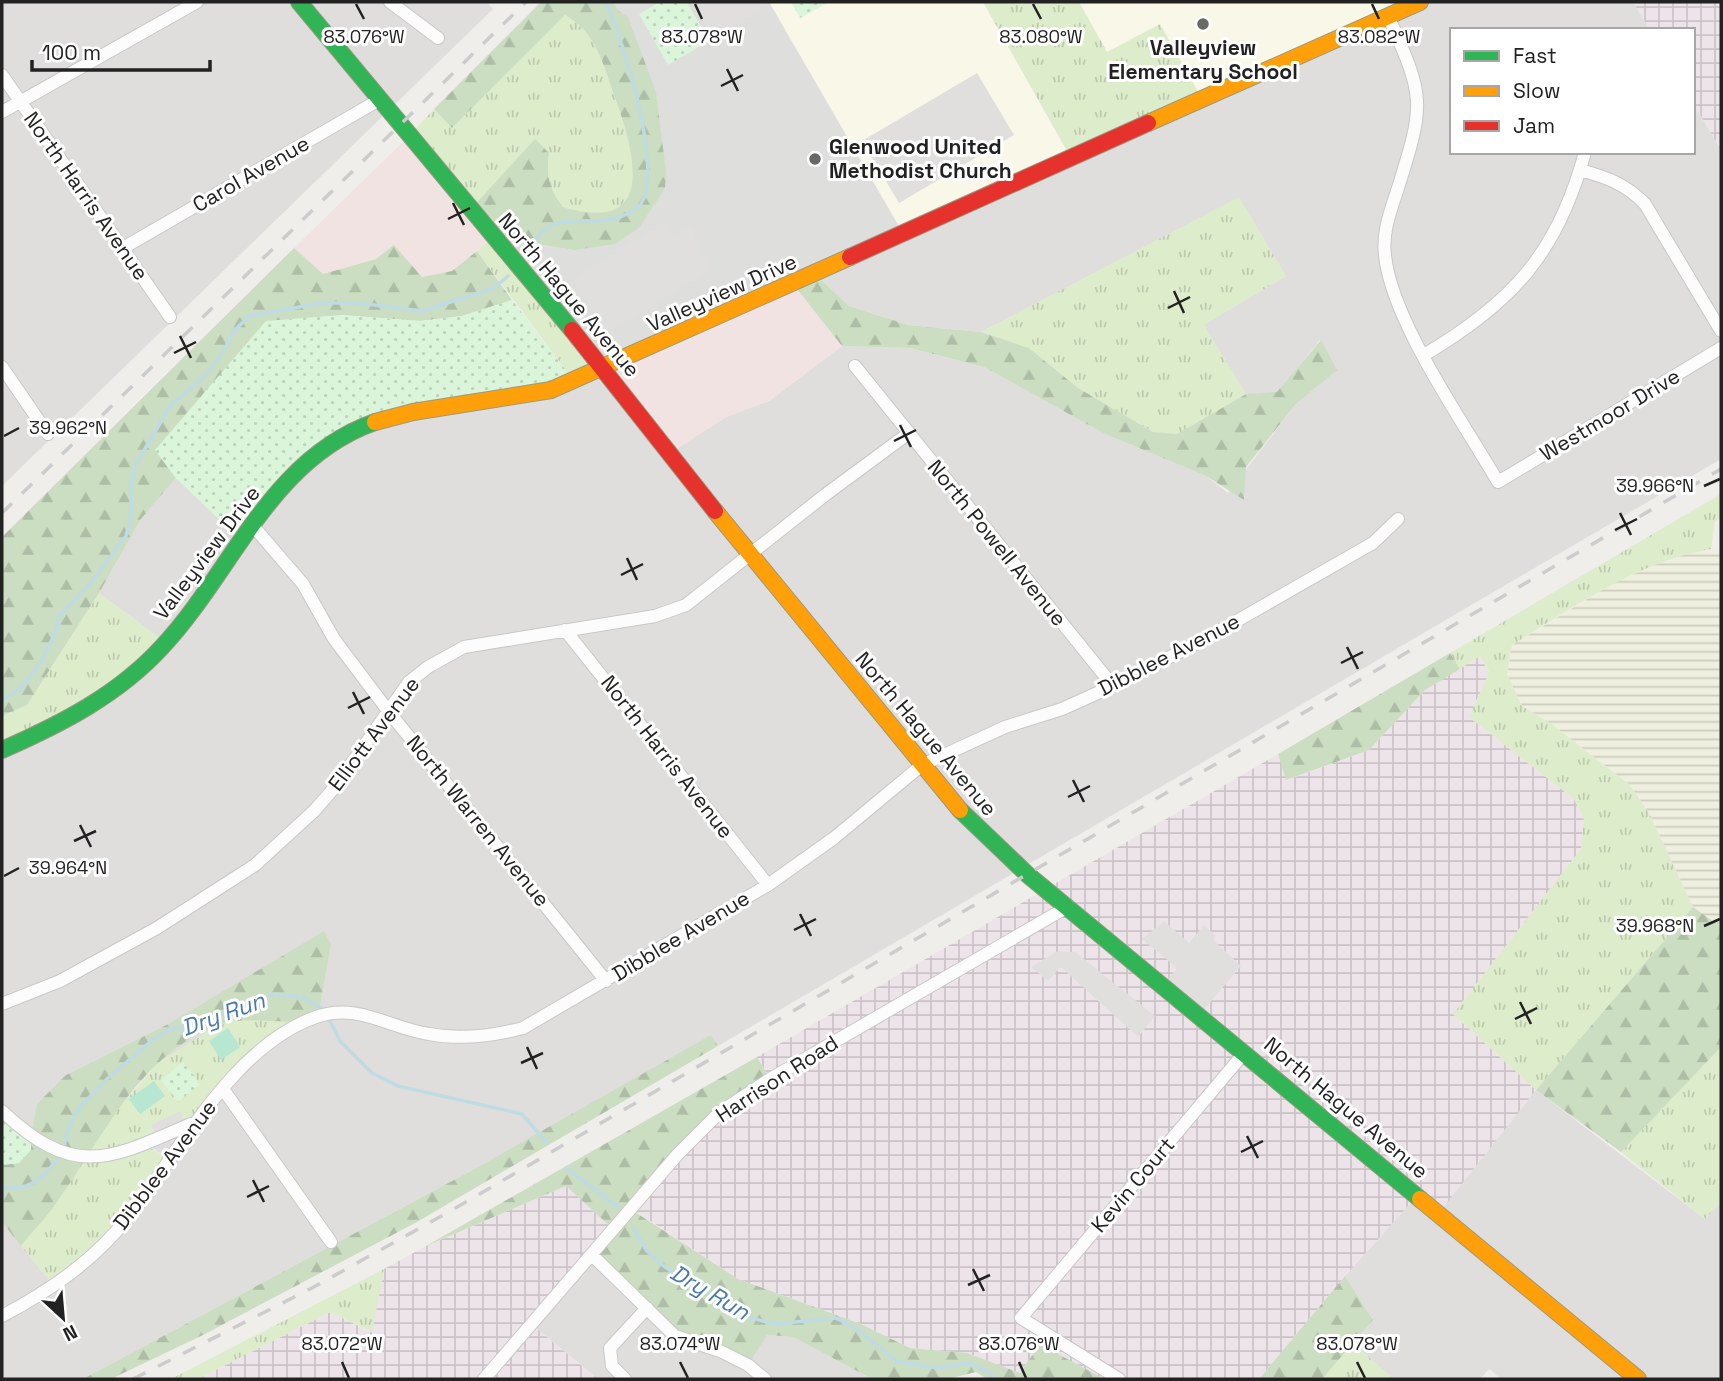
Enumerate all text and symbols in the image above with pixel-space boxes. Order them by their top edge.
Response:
marker: Valleyview Elementary School [1195,16,1211,32]
text: 83.076°W [323,25,405,48]
text: 83.078°W [661,25,743,48]
text: 83.080°W [999,25,1083,48]
text: 83.082°W [1338,25,1421,48]
scale bar [32,28,210,72]
legend [1450,28,1695,154]
place label: Valleyview Elementary School [1108,34,1298,85]
text: 100 m [42,39,101,66]
text: Fast [1513,42,1557,69]
text: Slow [1513,77,1561,104]
street label: North Harris Avenue [18,106,155,285]
text: Jam [1513,112,1555,139]
street label: Carol Avenue [187,129,314,218]
place label: Glenwood United Methodist Church [829,133,1012,184]
marker: Glenwood United Methodist Church [807,151,823,167]
street label: North Hague Avenue [493,207,646,382]
street label: Valleyview Drive [643,247,801,338]
street label: Westmoor Drive [1535,362,1685,467]
text: 39.962°N [29,416,107,439]
street label: North Powell Avenue [922,454,1073,631]
text: 39.966°N [1616,474,1694,497]
street label: Valleyview Drive [147,480,266,625]
street label: Dibblee Avenue [1093,607,1244,702]
street label: North Hague Avenue [850,646,1003,821]
street label: North Harris Avenue [595,670,740,844]
street label: Elliott Avenue [322,671,425,796]
street label: North Warren Avenue [401,729,556,912]
text: 39.964°N [29,856,107,879]
street label: Dibblee Avenue [607,884,754,987]
text: 39.968°N [1616,914,1694,937]
water label: Dry Run [177,985,270,1043]
street label: Harrison Road [710,1029,843,1128]
street label: North Hague Avenue [1259,1031,1434,1184]
street label: Dibblee Avenue [107,1095,222,1235]
street label: Kevin Court [1085,1132,1180,1238]
water label: Dry Run [665,1257,756,1327]
north arrow [28,1283,98,1353]
text: N [59,1319,81,1347]
text: 83.072°W [301,1332,383,1355]
text: 83.074°W [640,1332,721,1355]
text: 83.076°W [978,1332,1060,1355]
text: 83.078°W [1316,1332,1398,1355]

